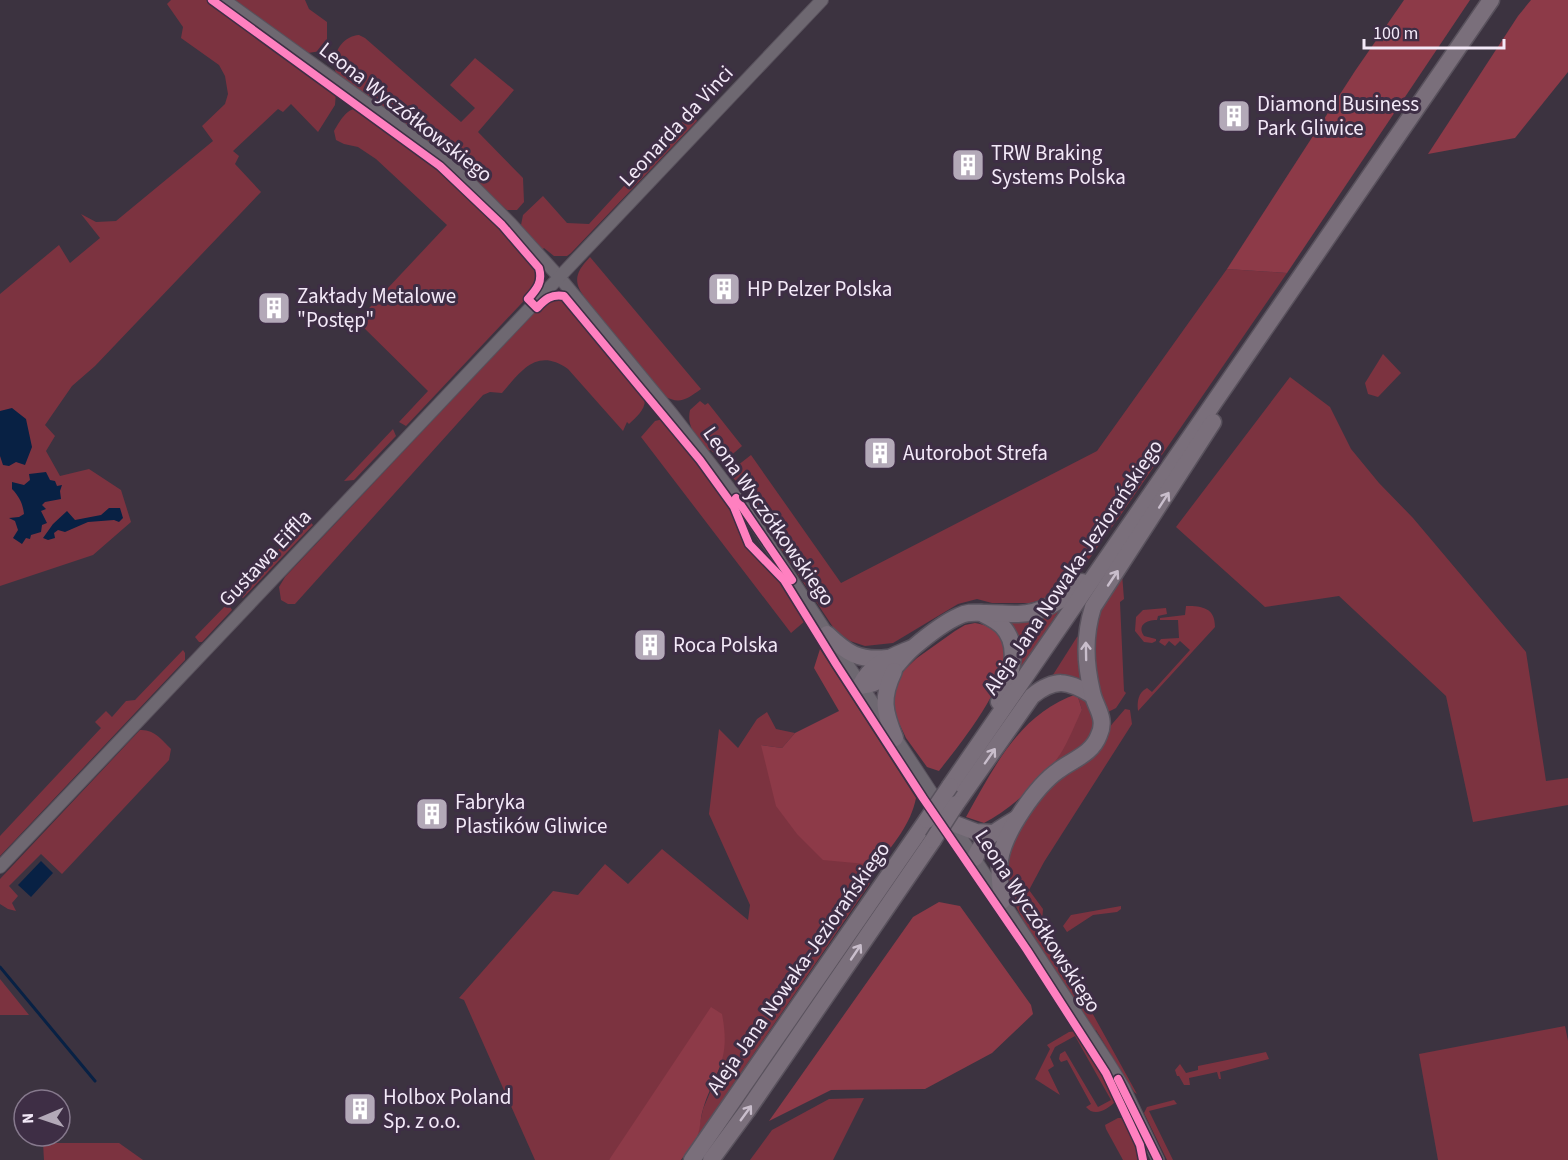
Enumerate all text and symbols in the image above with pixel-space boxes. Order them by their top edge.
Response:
scale bar [1364,12,1504,50]
text: 100 m [1373,21,1418,46]
street label: Leona Wyczółkowskiego [313,35,499,189]
street label: Leonarda da Vinci [612,59,740,193]
place label: Diamond Business Park Gliwice [1257,89,1419,143]
building icon: Diamond Business Park Gliwice [1216,98,1252,134]
place label: TRW Braking Systems Polska [991,138,1126,192]
building icon: TRW Braking Systems Polska [950,147,986,183]
building icon: HP Pelzer Polska [706,271,742,307]
place label: HP Pelzer Polska [747,274,892,304]
place label: Zakłady Metalowe "Postęp" [297,281,456,335]
building icon: Zakłady Metalowe "Postęp" [256,290,292,326]
street label: Leona Wyczółkowskiego [696,420,842,612]
street label: Aleja Jana Nowaka-Jeziorańskiego [976,433,1170,701]
building icon: Autorobot Strefa [862,435,898,471]
place label: Autorobot Strefa [903,438,1048,468]
one-way arrow [1158,492,1170,509]
street label: Gustawa Eiffla [212,502,318,614]
one-way arrow [1106,569,1119,586]
building icon: Roca Polska [632,627,668,663]
place label: Roca Polska [673,630,778,660]
one-way arrow [1080,641,1092,661]
one-way arrow [984,749,996,765]
place label: Fabryka Plastików Gliwice [455,787,607,841]
building icon: Fabryka Plastików Gliwice [414,796,450,832]
street label: Leona Wyczółkowskiego [967,824,1109,1018]
street label: Aleja Jana Nowaka-Jeziorańskiego [699,836,897,1100]
one-way arrow [850,945,862,961]
place label: Holbox Poland Sp. z o.o. [383,1082,511,1136]
north arrow [12,1088,72,1148]
building icon: Holbox Poland Sp. z o.o. [342,1091,378,1127]
one-way arrow [739,1106,752,1122]
text: N [17,1113,39,1124]

